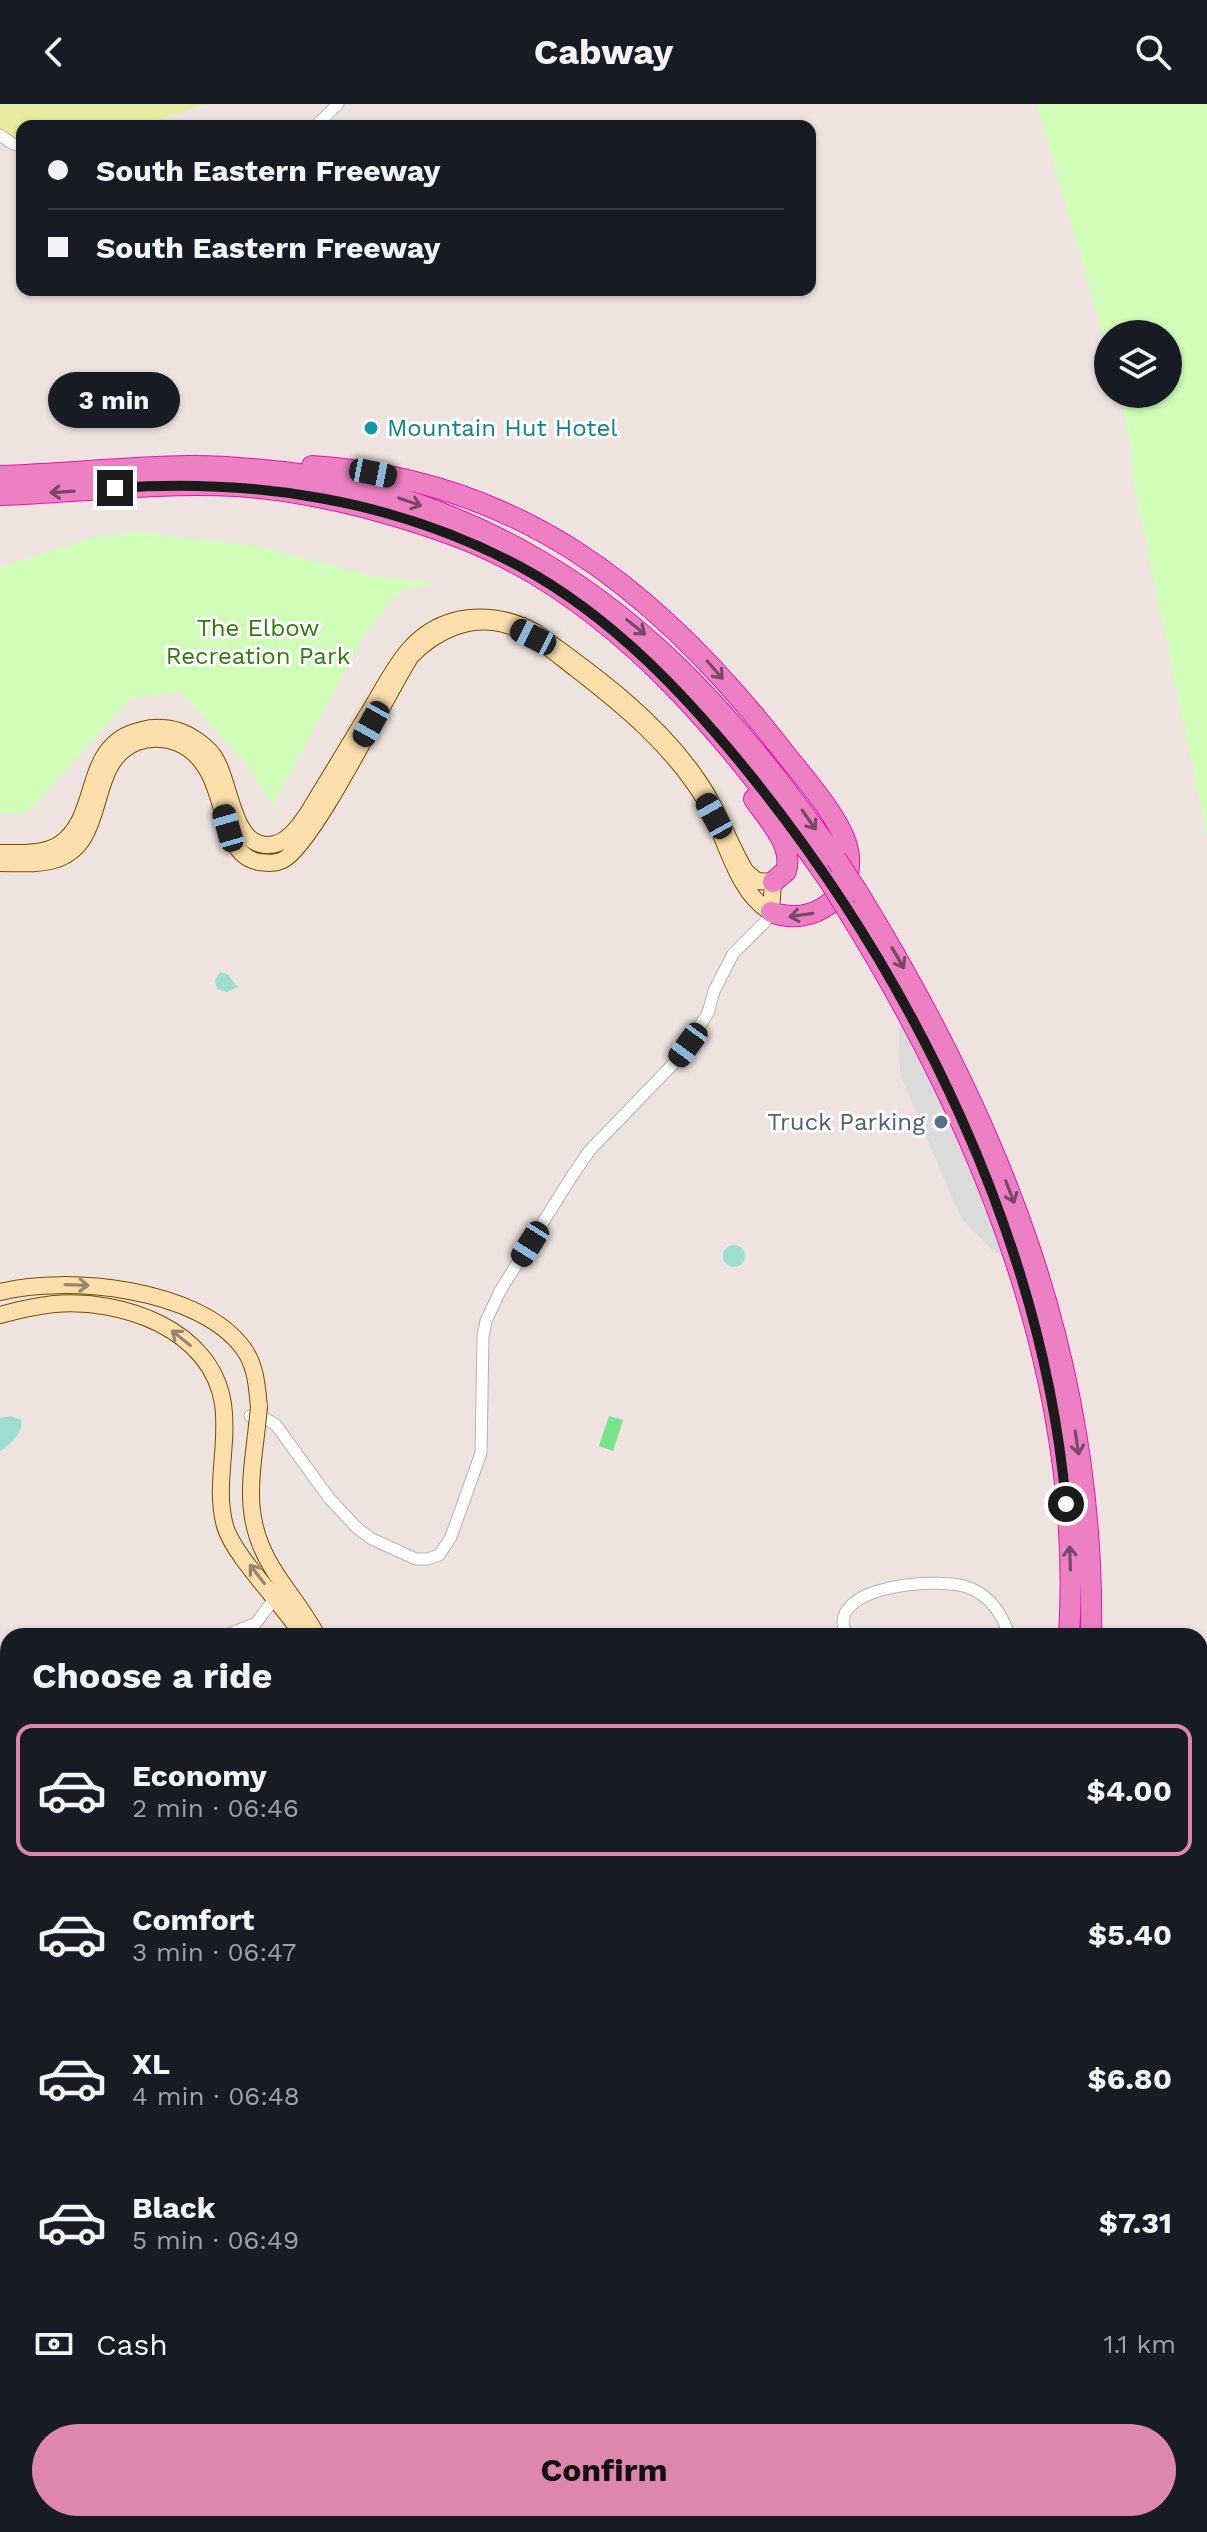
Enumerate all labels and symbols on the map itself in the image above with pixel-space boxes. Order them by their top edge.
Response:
callout: 3 min [49,372,181,428]
place label: Mountain Hut Hotel [387,414,618,442]
marker: Mountain Hut Hotel [362,419,380,437]
car [347,457,399,489]
route end [97,470,133,506]
one-way arrow [49,485,76,500]
one-way arrow [397,495,422,510]
park label: The Elbow Recreation Park [166,614,351,670]
car [506,615,560,659]
one-way arrow [625,619,646,636]
one-way arrow [706,660,724,680]
car [349,697,393,751]
car [692,789,736,843]
car [210,802,246,854]
one-way arrow [800,809,817,831]
one-way arrow [789,908,815,923]
one-way arrow [890,946,906,969]
car [664,1019,712,1071]
place label: Truck Parking [767,1108,925,1136]
marker: Truck Parking [932,1113,950,1131]
one-way arrow [1004,1179,1019,1204]
car [507,1217,553,1271]
one-way arrow [63,1277,90,1293]
one-way arrow [171,1329,192,1347]
one-way arrow [1071,1429,1086,1455]
route start [1048,1486,1084,1522]
one-way arrow [1062,1545,1077,1572]
one-way arrow [248,1564,265,1585]

